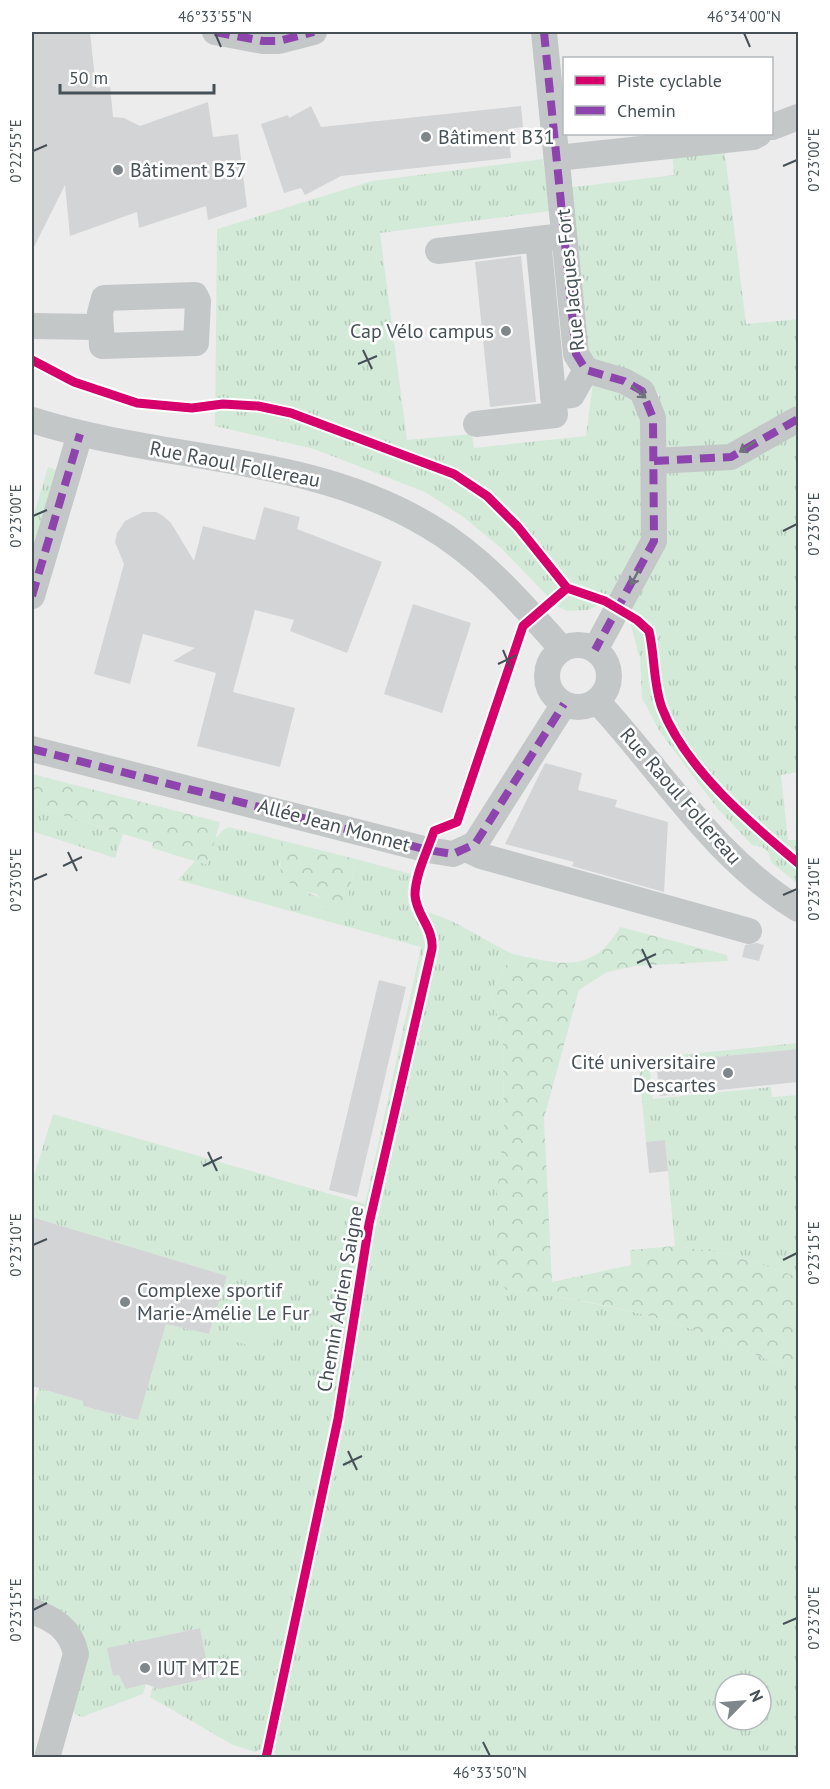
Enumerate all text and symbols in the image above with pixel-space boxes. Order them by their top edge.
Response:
text: 46°33'55"N [178,7,252,26]
text: 46°34'00"N [707,7,781,26]
scale bar [60,57,214,95]
legend [563,57,773,135]
text: 50 m [69,66,108,89]
text: Piste cyclable [617,69,722,92]
text: Chemin [617,99,676,122]
text: 0°22'55"E [6,119,25,183]
place label: Bâtiment B31 [438,124,555,150]
text: 0°23'00"E [804,128,823,192]
marker: Bâtiment B31 [419,130,433,144]
place label: Bâtiment B37 [130,157,247,183]
marker: Bâtiment B37 [111,163,125,177]
street label: Rue Jacques Fort [550,207,590,352]
place label: Cap Vélo campus [350,318,494,344]
marker: Cap Vélo campus [499,324,513,338]
one-way arrow [631,385,646,399]
street label: Rue Raoul Follereau [148,435,322,493]
one-way arrow [740,441,756,453]
text: 0°23'00"E [6,484,25,548]
text: 0°23'05"E [804,492,823,556]
one-way arrow [629,569,641,586]
street label: Rue Raoul Follereau [614,722,748,870]
street label: Allée Jean Monnet [255,792,413,858]
text: 0°23'05"E [6,848,25,912]
text: 0°23'10"E [804,857,823,921]
place label: Cité universitaire Descartes [571,1049,716,1098]
marker: Cité universitaire Descartes [721,1066,735,1080]
street label: Chemin Adrien Saigne [311,1204,369,1394]
text: 0°23'10"E [6,1213,25,1277]
text: 0°23'15"E [804,1221,823,1285]
place label: Complexe sportif Marie-Amélie Le Fur [137,1277,310,1326]
marker: Complexe sportif Marie-Amélie Le Fur [118,1295,132,1309]
text: 0°23'15"E [6,1578,25,1642]
text: 0°23'20"E [804,1586,823,1650]
place label: IUT MT2E [157,1655,240,1681]
marker: IUT MT2E [138,1661,152,1675]
north arrow [713,1672,773,1732]
text: N [745,1687,768,1705]
text: 46°33'50"N [453,1763,527,1782]

